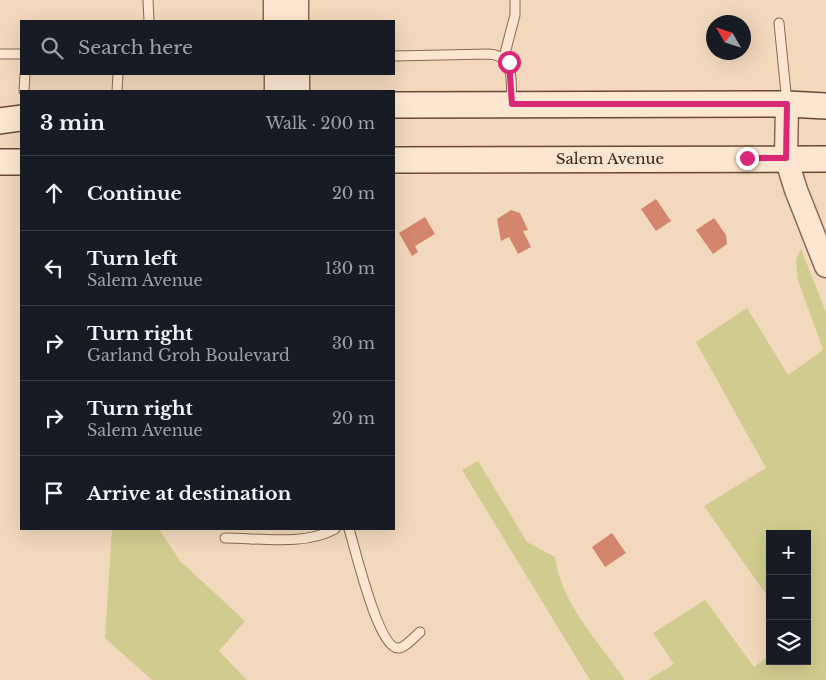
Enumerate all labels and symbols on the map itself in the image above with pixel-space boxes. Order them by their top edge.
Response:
north arrow [706,15,751,60]
route start [498,51,521,74]
route end [736,147,759,170]
street label: Salem Avenue [556,149,664,168]

